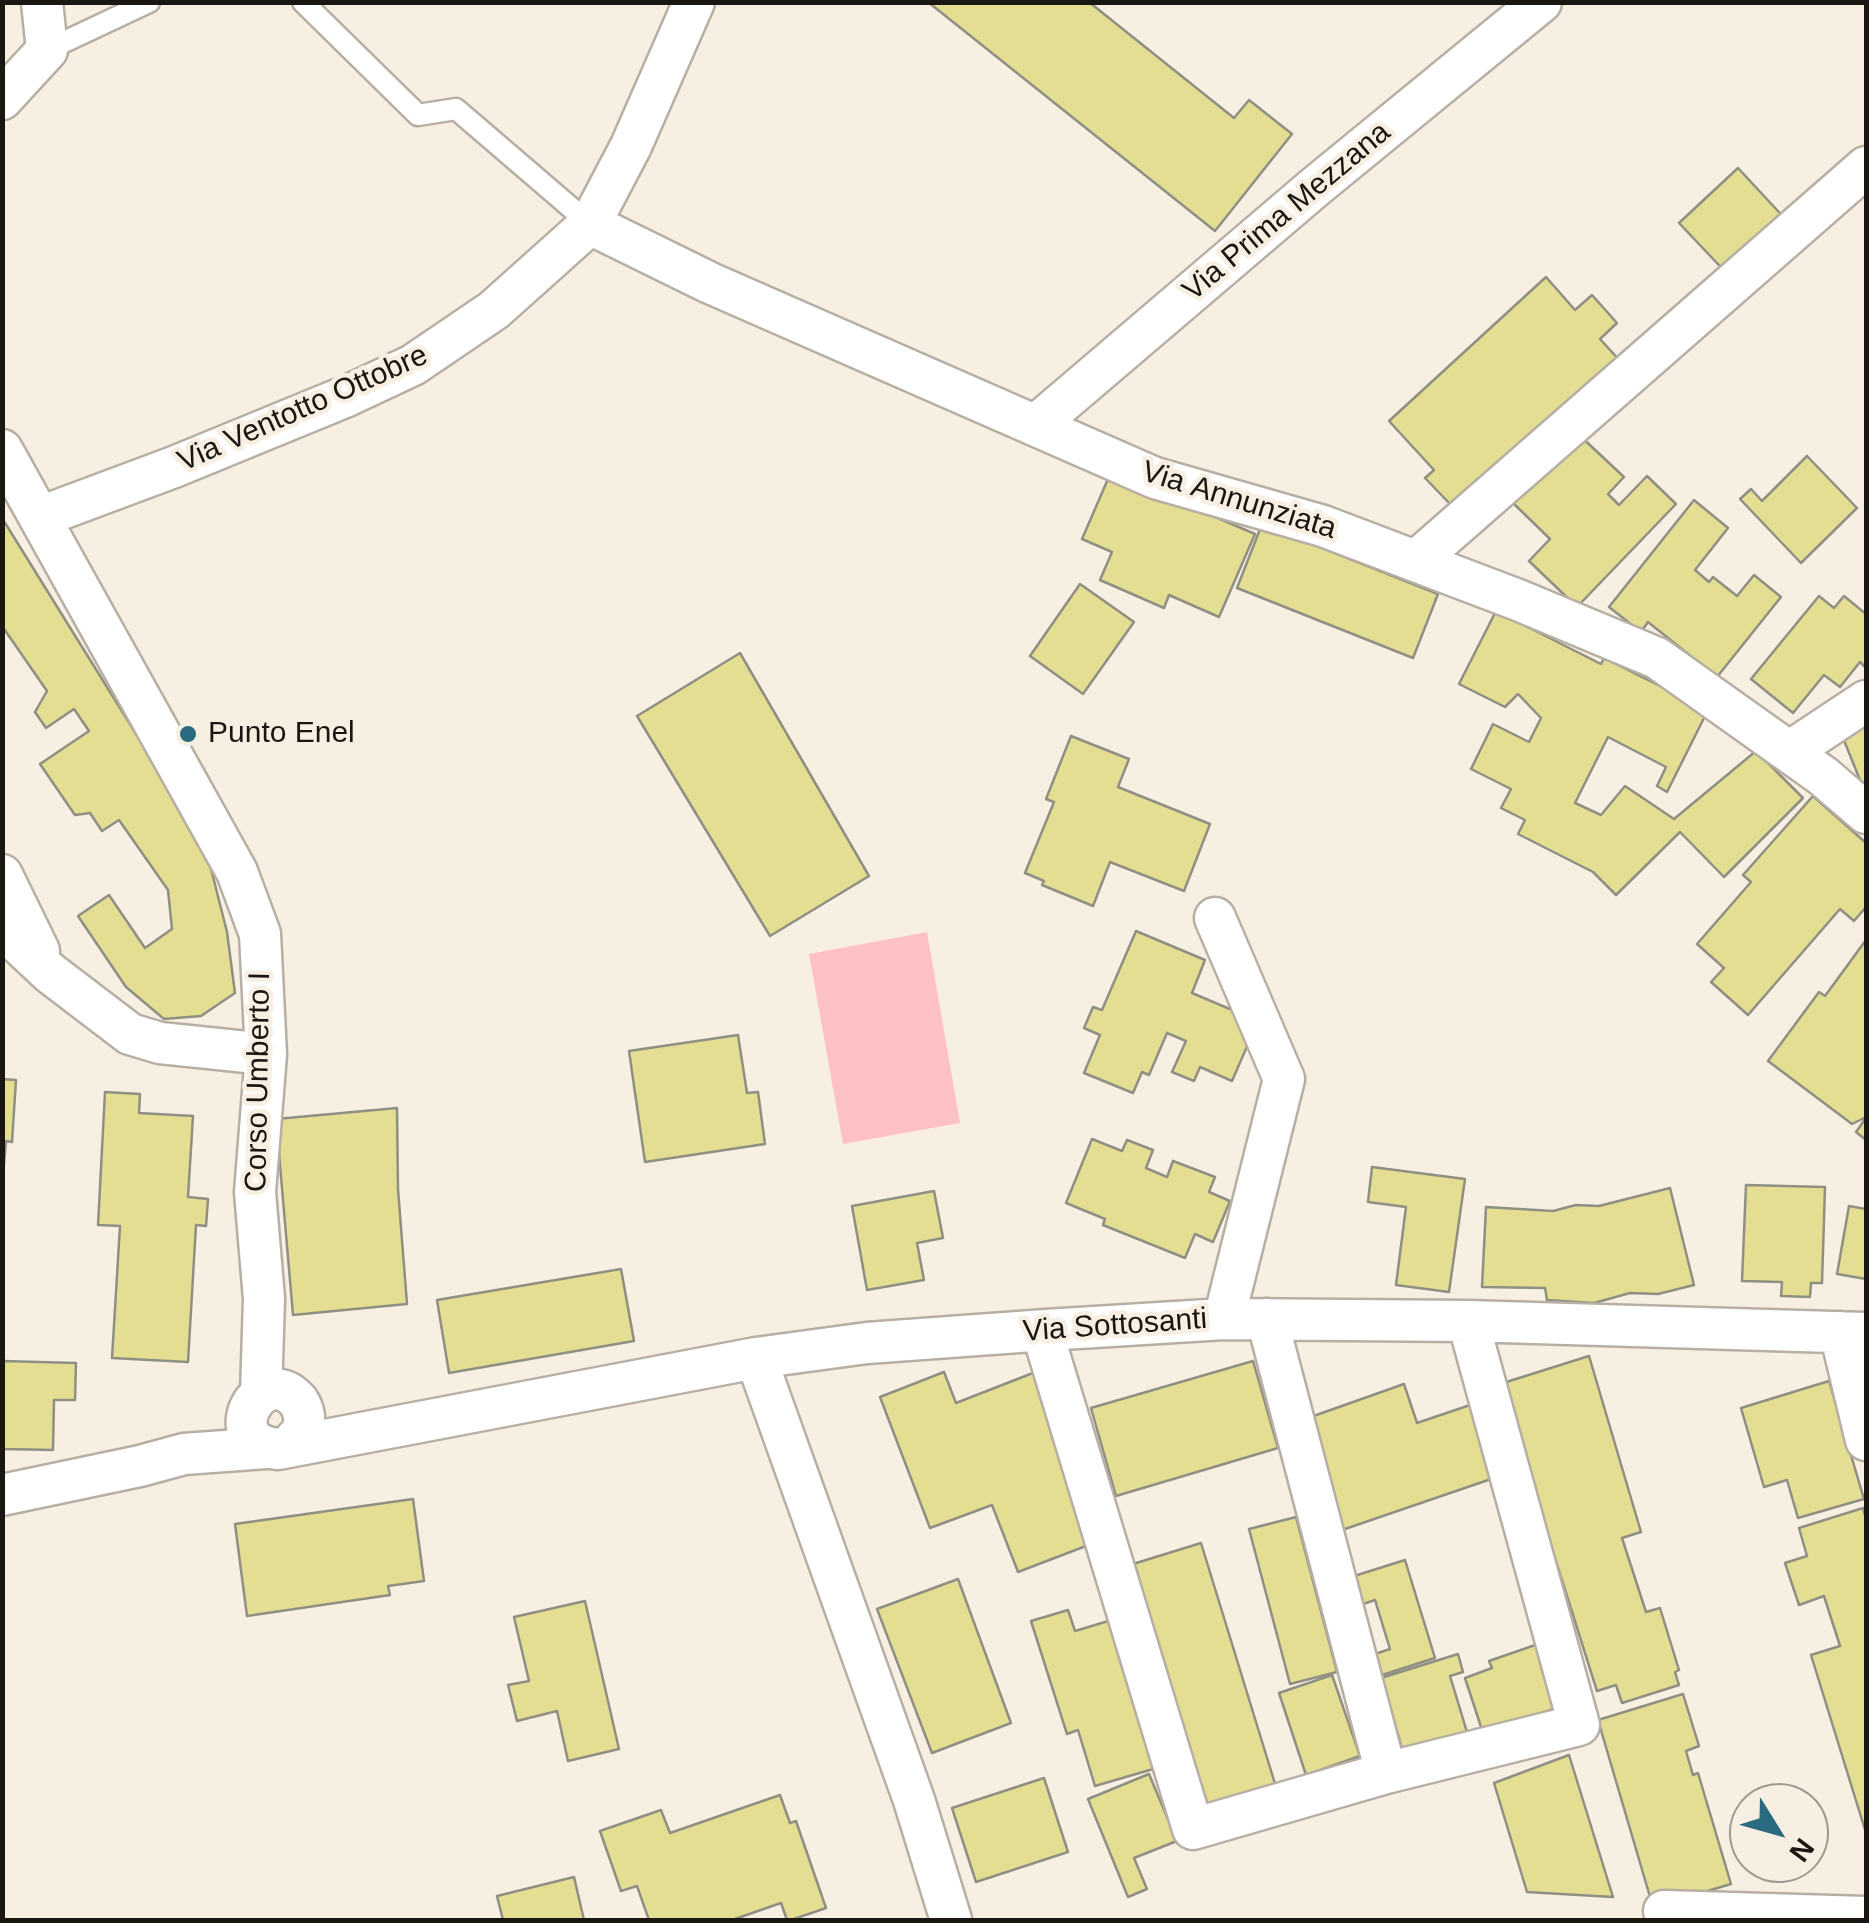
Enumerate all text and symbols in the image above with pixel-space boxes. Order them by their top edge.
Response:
street label: Via Prima Mezzana [1176,115,1398,309]
street label: Via Ventotto Ottobre [173,338,433,480]
street label: Via Annunziata [1137,454,1341,548]
place label: Punto Enel [208,716,355,752]
marker: Punto Enel [177,723,199,745]
street label: Corso Umberto I [239,972,279,1192]
street label: Via Sottosanti [1022,1302,1208,1350]
north arrow [1729,1783,1829,1883]
text: N [1783,1833,1820,1868]

